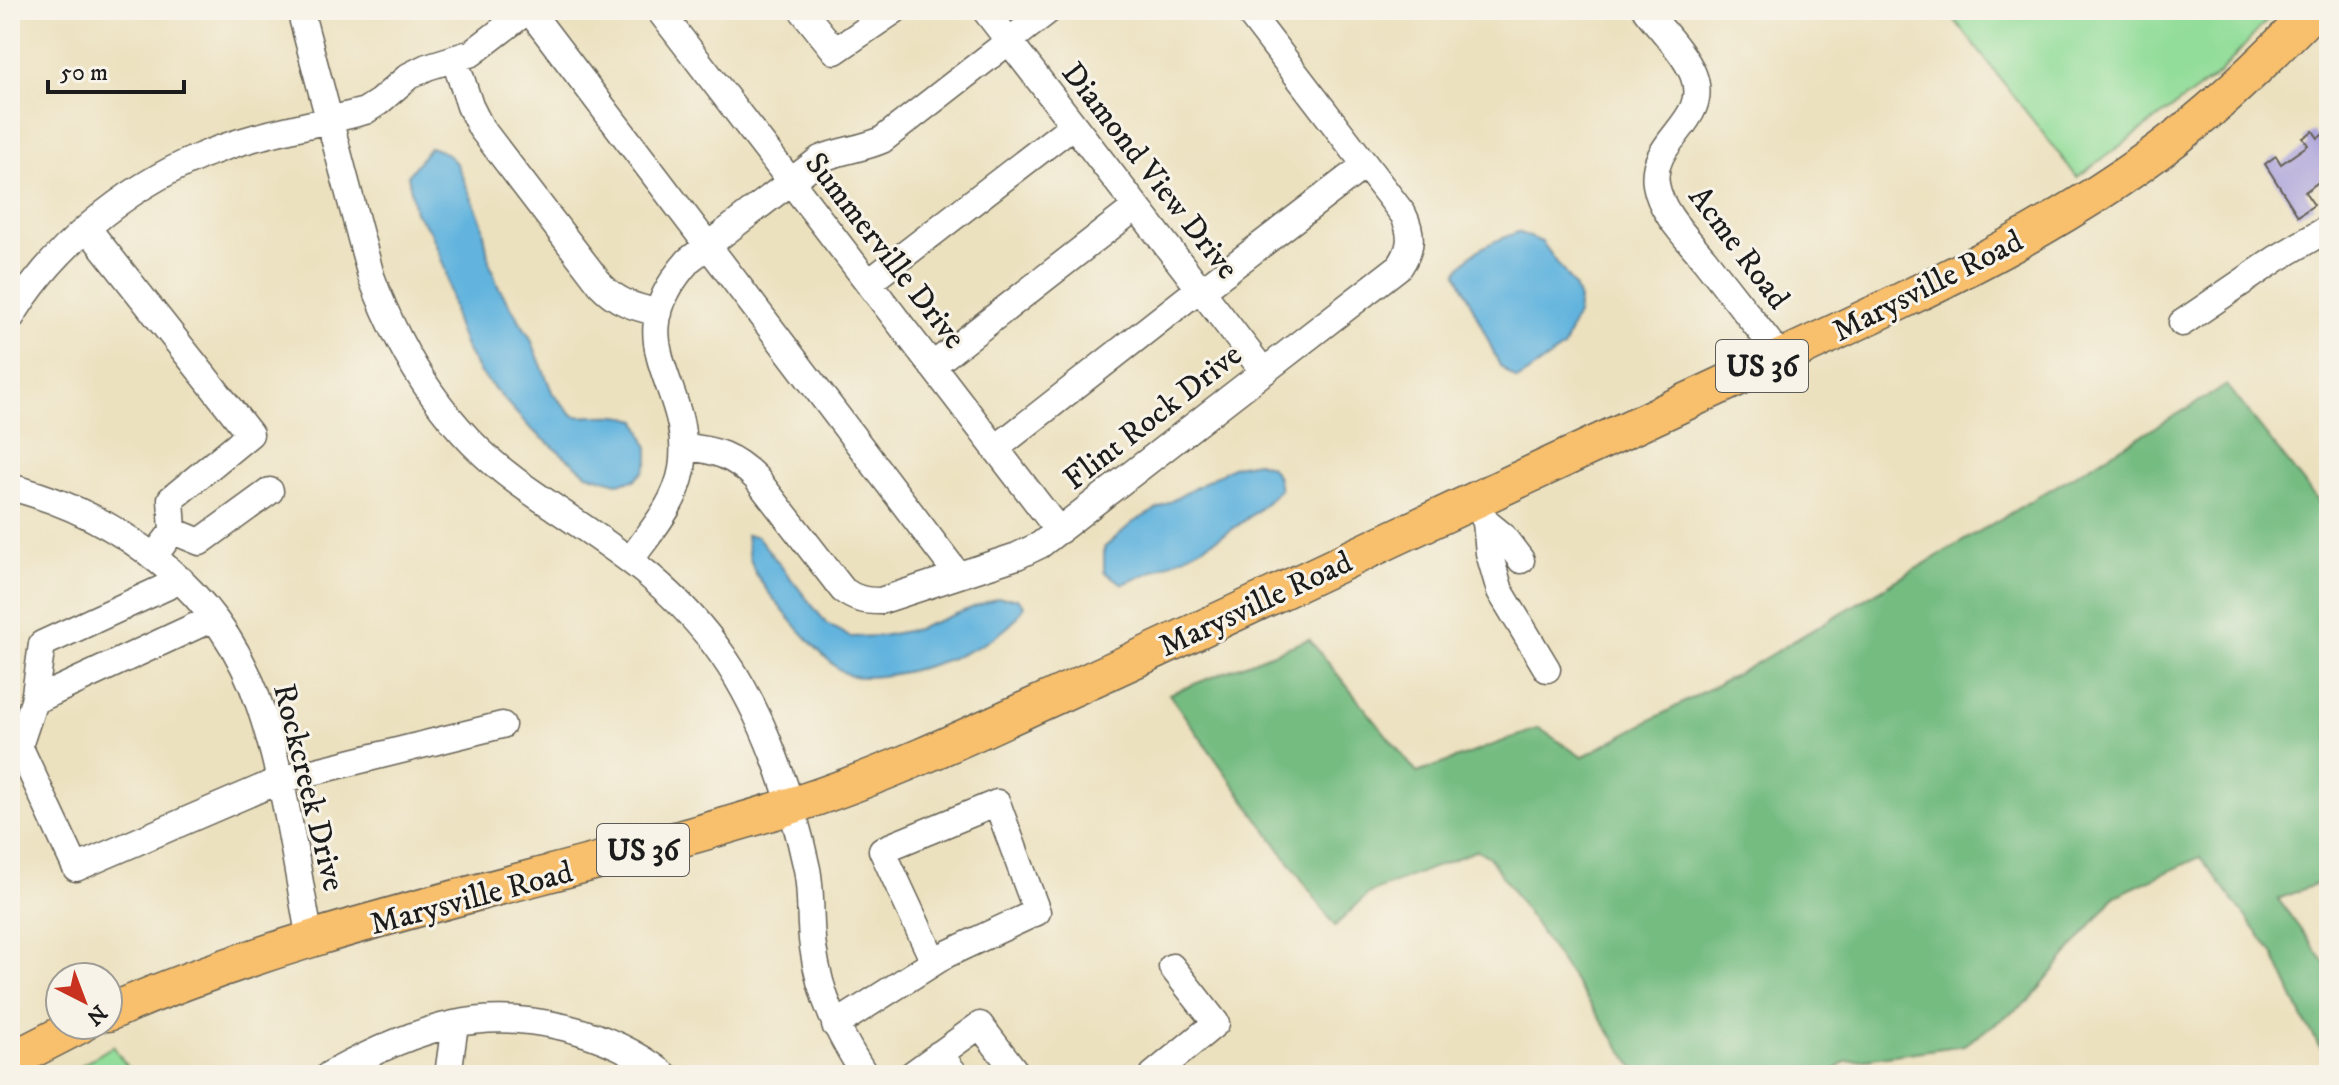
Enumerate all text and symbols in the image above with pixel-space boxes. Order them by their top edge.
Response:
scale bar [48,44,184,94]
street label: Diamond View Drive [1052,55,1247,288]
text: 50 m [60,58,108,88]
street label: Summerville Drive [795,145,974,358]
street label: Acme Road [1679,178,1798,318]
street label: Marysville Road [1826,222,2030,352]
street label: Flint Rock Drive [1056,335,1250,500]
road number: US 36 [1716,340,1808,392]
street label: Marysville Road [1153,543,1359,667]
street label: Rockcreek Drive [263,680,353,895]
road number: US 36 [597,824,689,876]
street label: Marysville Road [366,853,577,945]
north arrow [44,961,124,1041]
text: N [81,999,112,1031]

